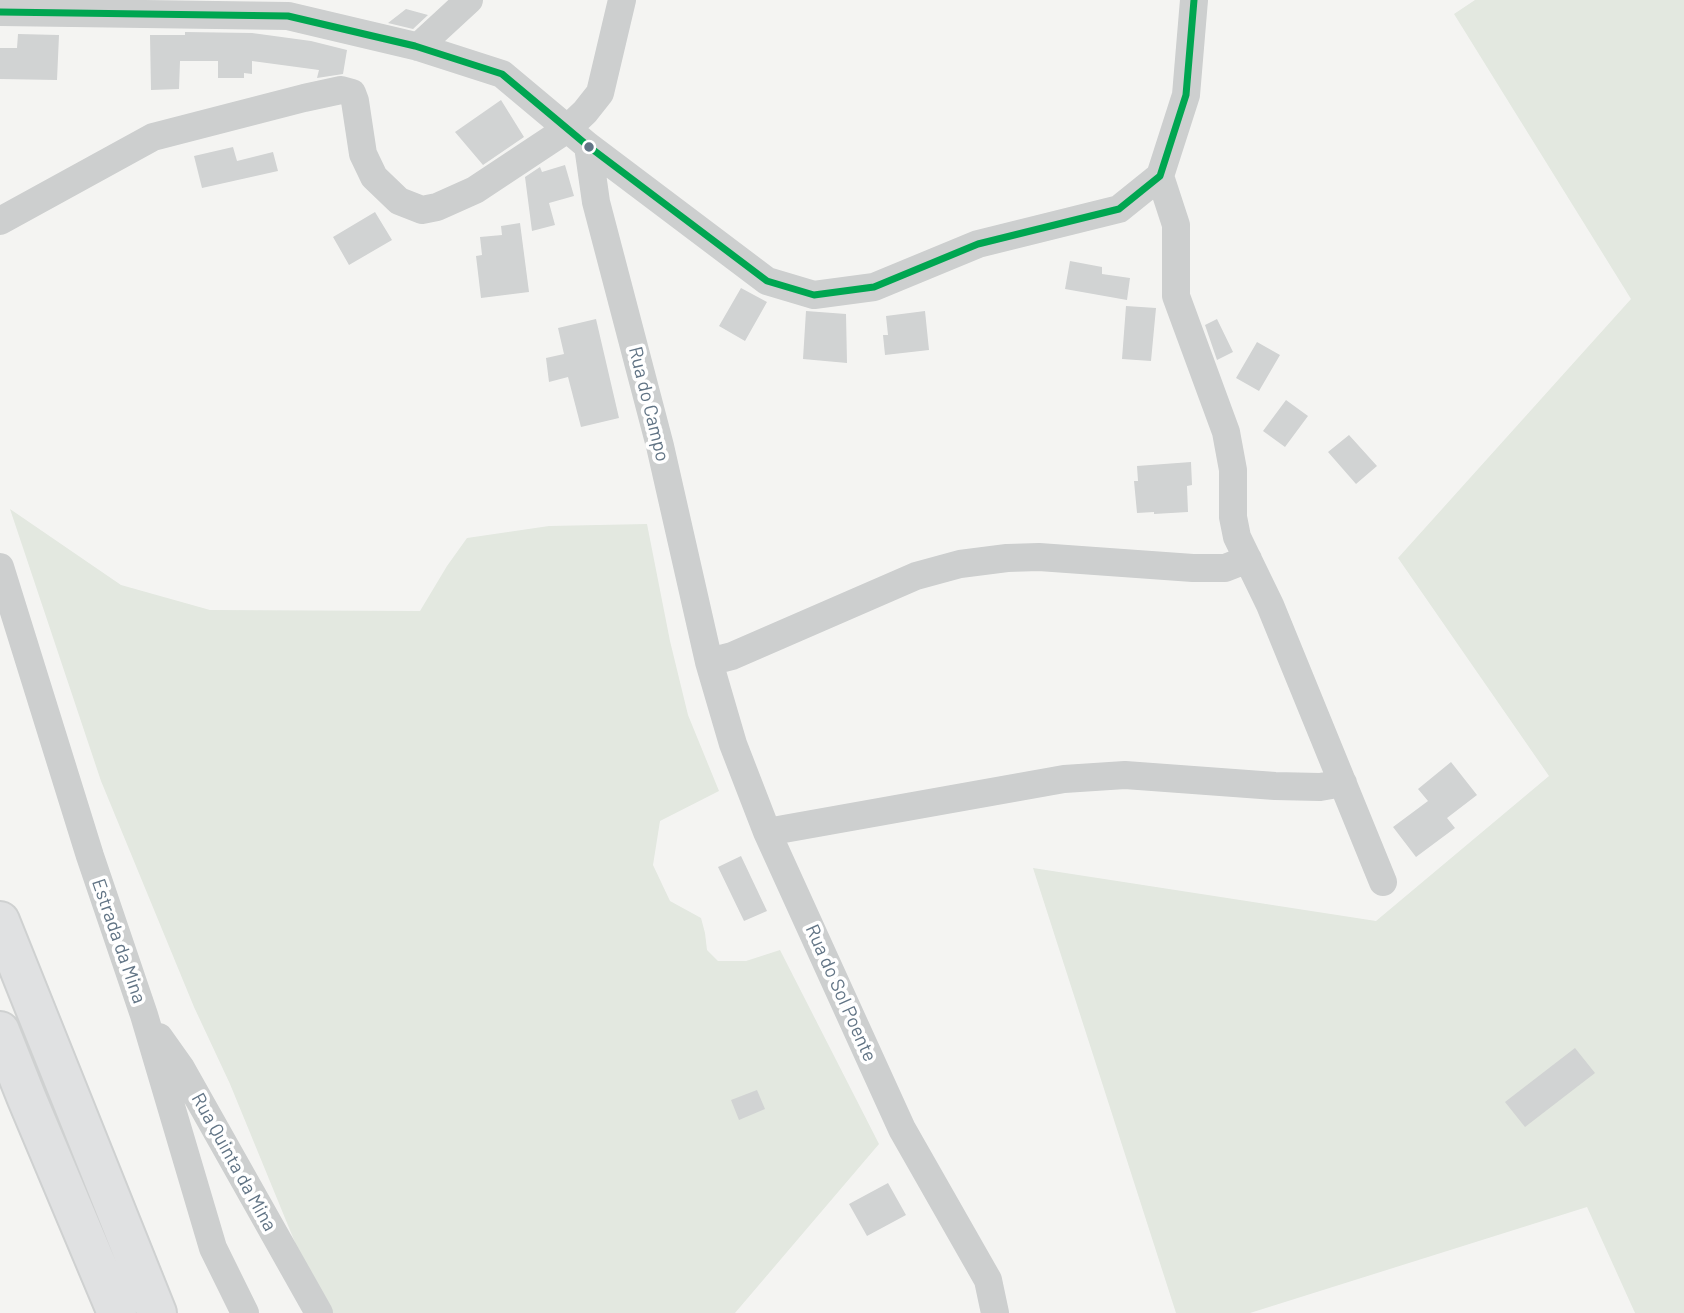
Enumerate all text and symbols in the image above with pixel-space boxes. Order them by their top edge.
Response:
unlabelled marker [582,140,596,154]
street label: Rua do Campo [624,344,674,464]
street label: Estrada da Mina [87,876,151,1006]
street label: Rua do Sol Poente [801,921,881,1065]
street label: Rua Quinta da Mina [187,1089,281,1235]

